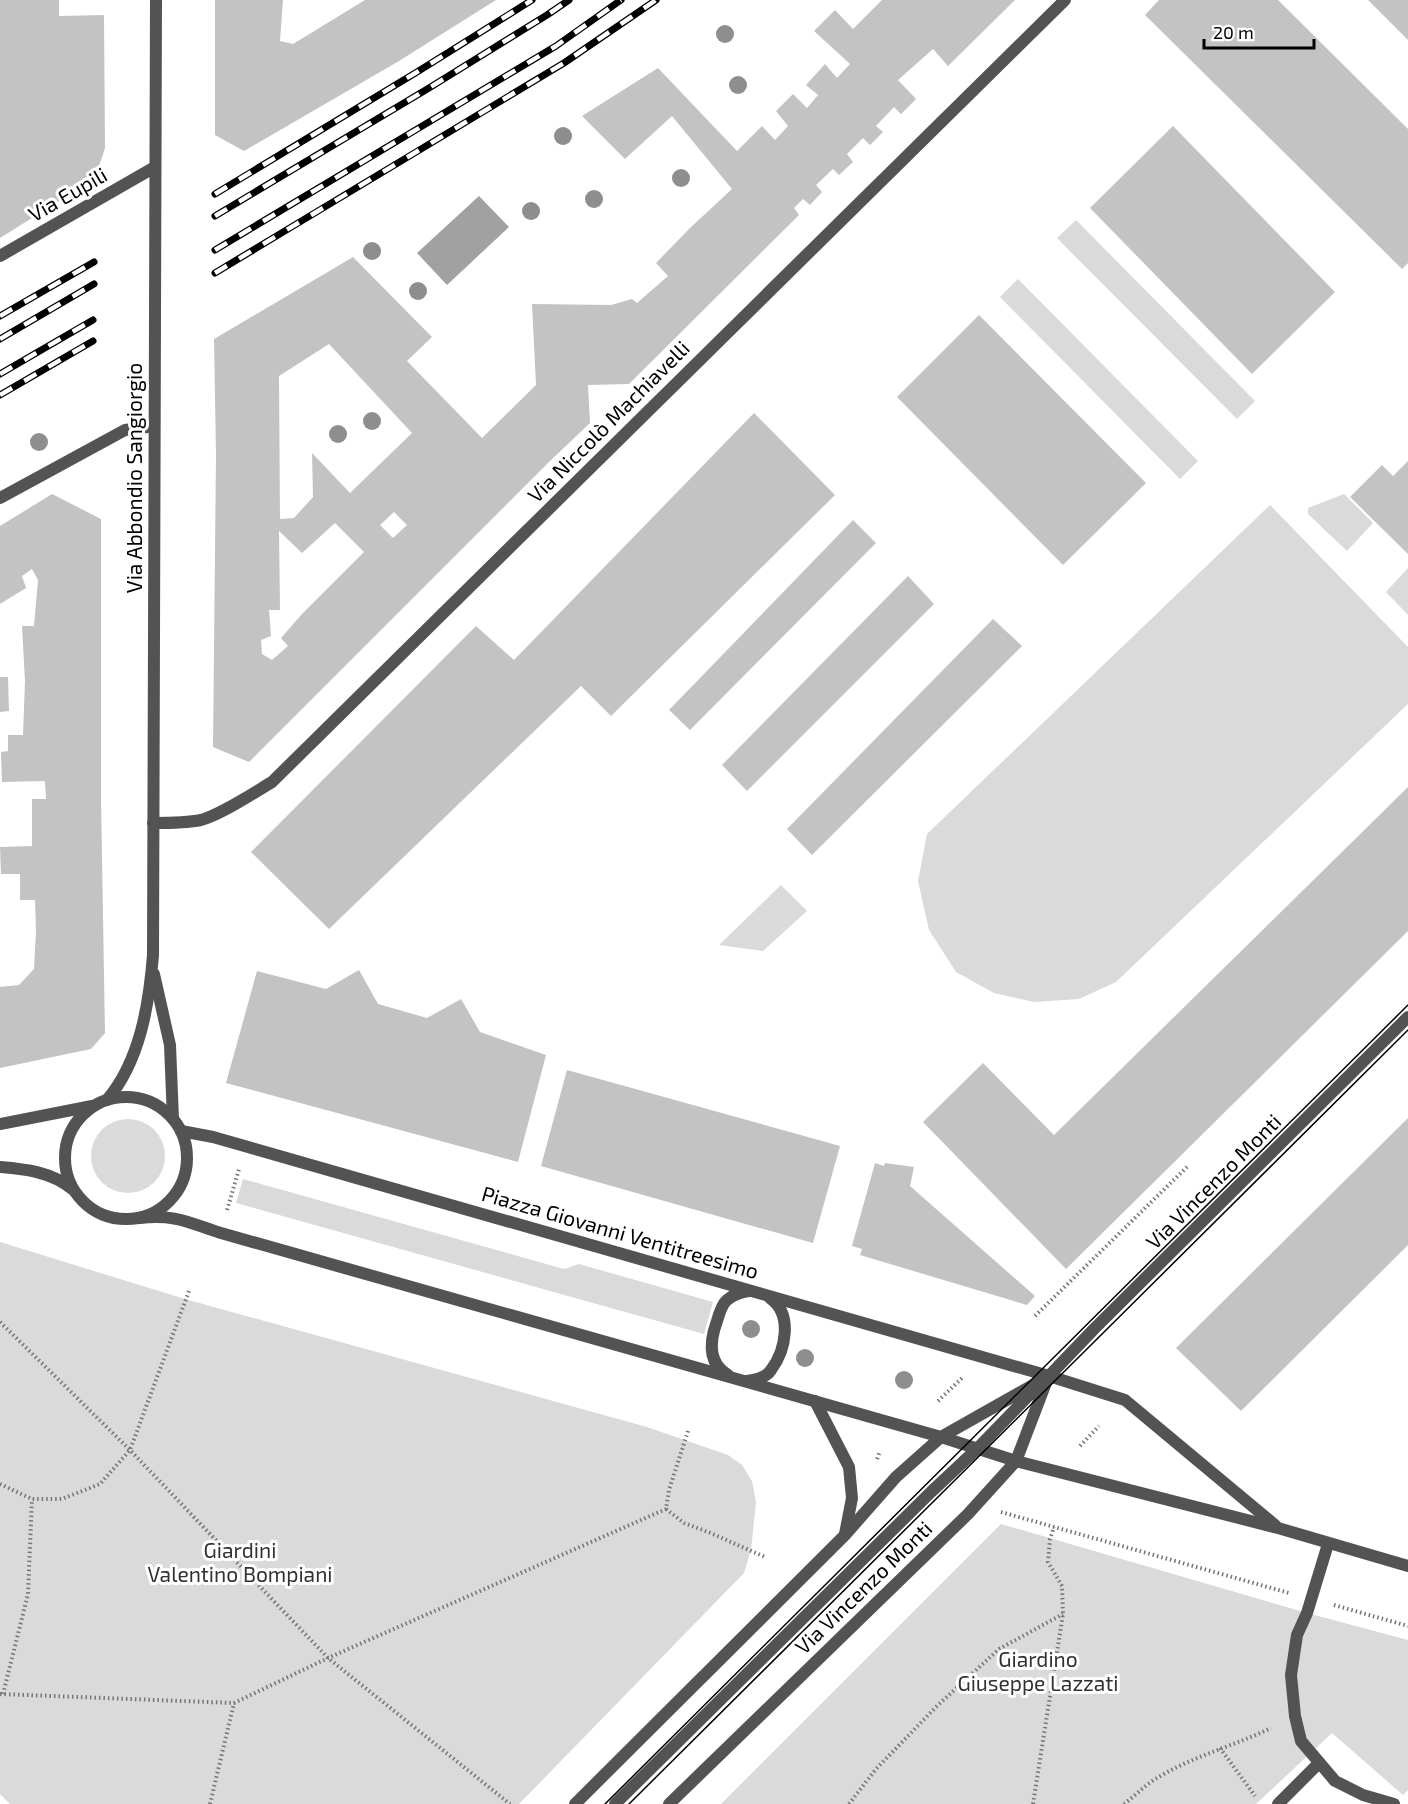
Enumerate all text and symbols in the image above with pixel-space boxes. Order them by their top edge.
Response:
scale bar [1204,12,1314,50]
text: 20 m [1213,21,1254,43]
street label: Via Eupili [23,161,111,226]
street label: Via Niccolò Machiavelli [522,335,694,507]
street label: Via Abbondio Sangiorgio [121,363,146,593]
street label: Via Vincenzo Monti [1140,1108,1286,1254]
street label: Piazza Giovanni Ventitreesimo [479,1180,762,1283]
street label: Via Vincenzo Monti [789,1515,937,1659]
park label: Giardini Valentino Bompiani [147,1537,333,1586]
park label: Giardino Giuseppe Lazzati [957,1646,1119,1695]

